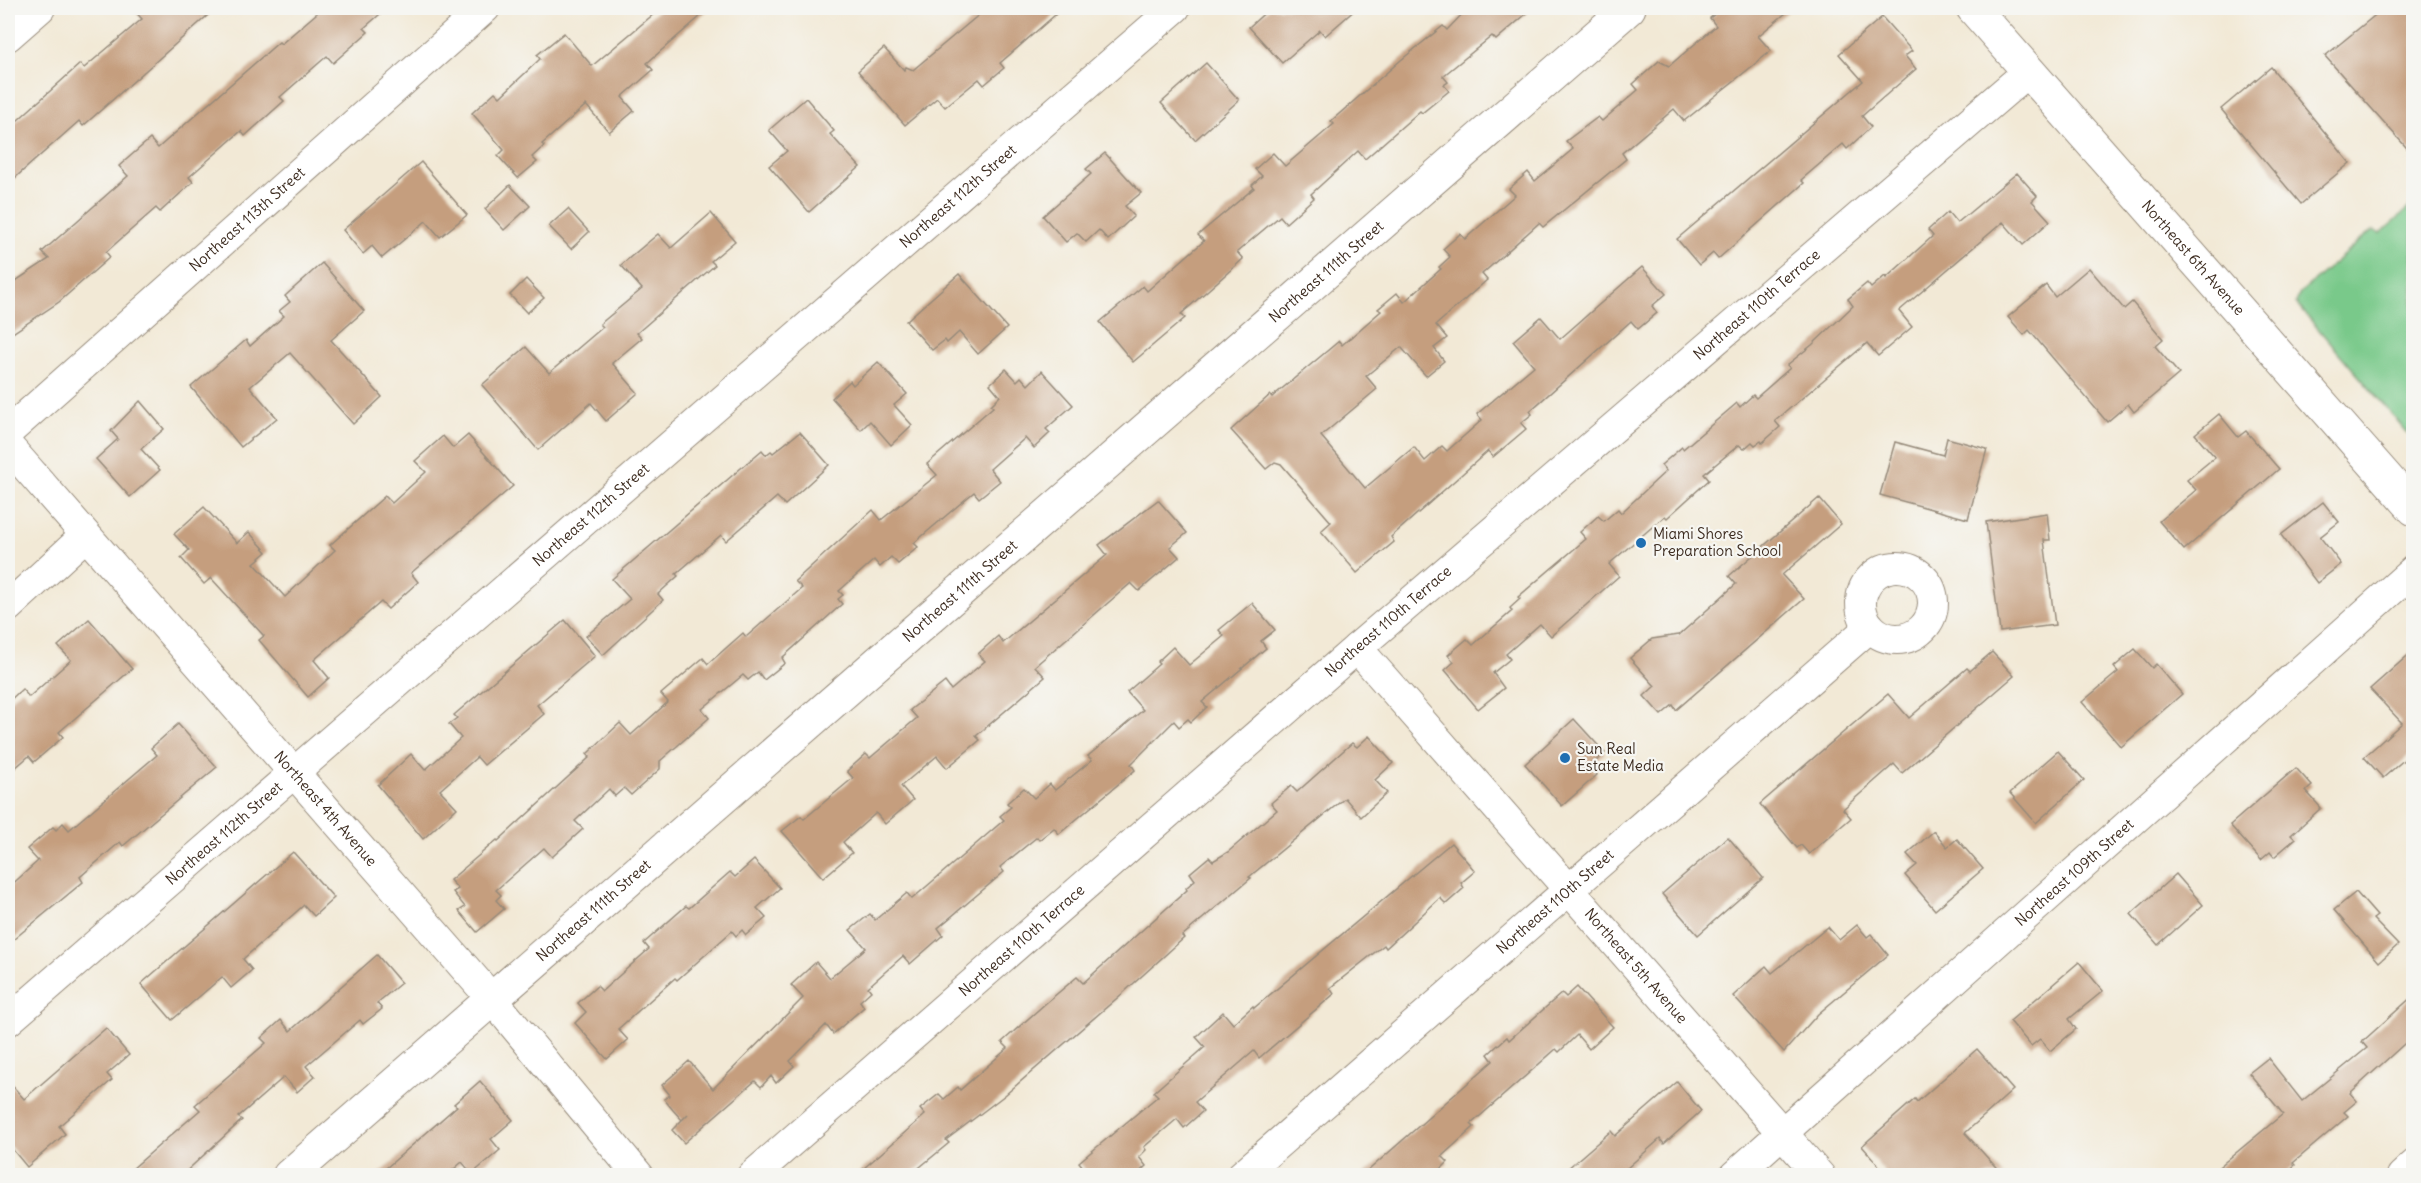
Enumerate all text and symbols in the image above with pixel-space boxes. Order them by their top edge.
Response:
street label: Northeast 112th Street [895,140,1020,252]
street label: Northeast 113th Street [185,163,309,275]
street label: Northeast 6th Avenue [2138,196,2249,319]
street label: Northeast 111th Street [1265,216,1387,327]
street label: Northeast 110th Terrace [1689,245,1824,364]
street label: Northeast 112th Street [528,459,653,570]
place label: Miami Shores Preparation School [1653,524,1781,560]
street label: Northeast 111th Street [898,536,1021,646]
marker: Miami Shores Preparation School [1634,536,1648,550]
street label: Northeast 110th Terrace [1321,561,1455,681]
place label: Sun Real Estate Media [1577,739,1664,775]
street label: Northeast 4th Avenue [270,747,381,870]
marker: Sun Real Estate Media [1558,751,1572,765]
street label: Northeast 112th Street [161,777,286,889]
street label: Northeast 109th Street [2011,814,2137,930]
street label: Northeast 110th Street [1492,845,1618,958]
street label: Northeast 111th Street [532,855,654,965]
street label: Northeast 110th Terrace [955,880,1088,1000]
street label: Northeast 5th Avenue [1581,904,1692,1027]

